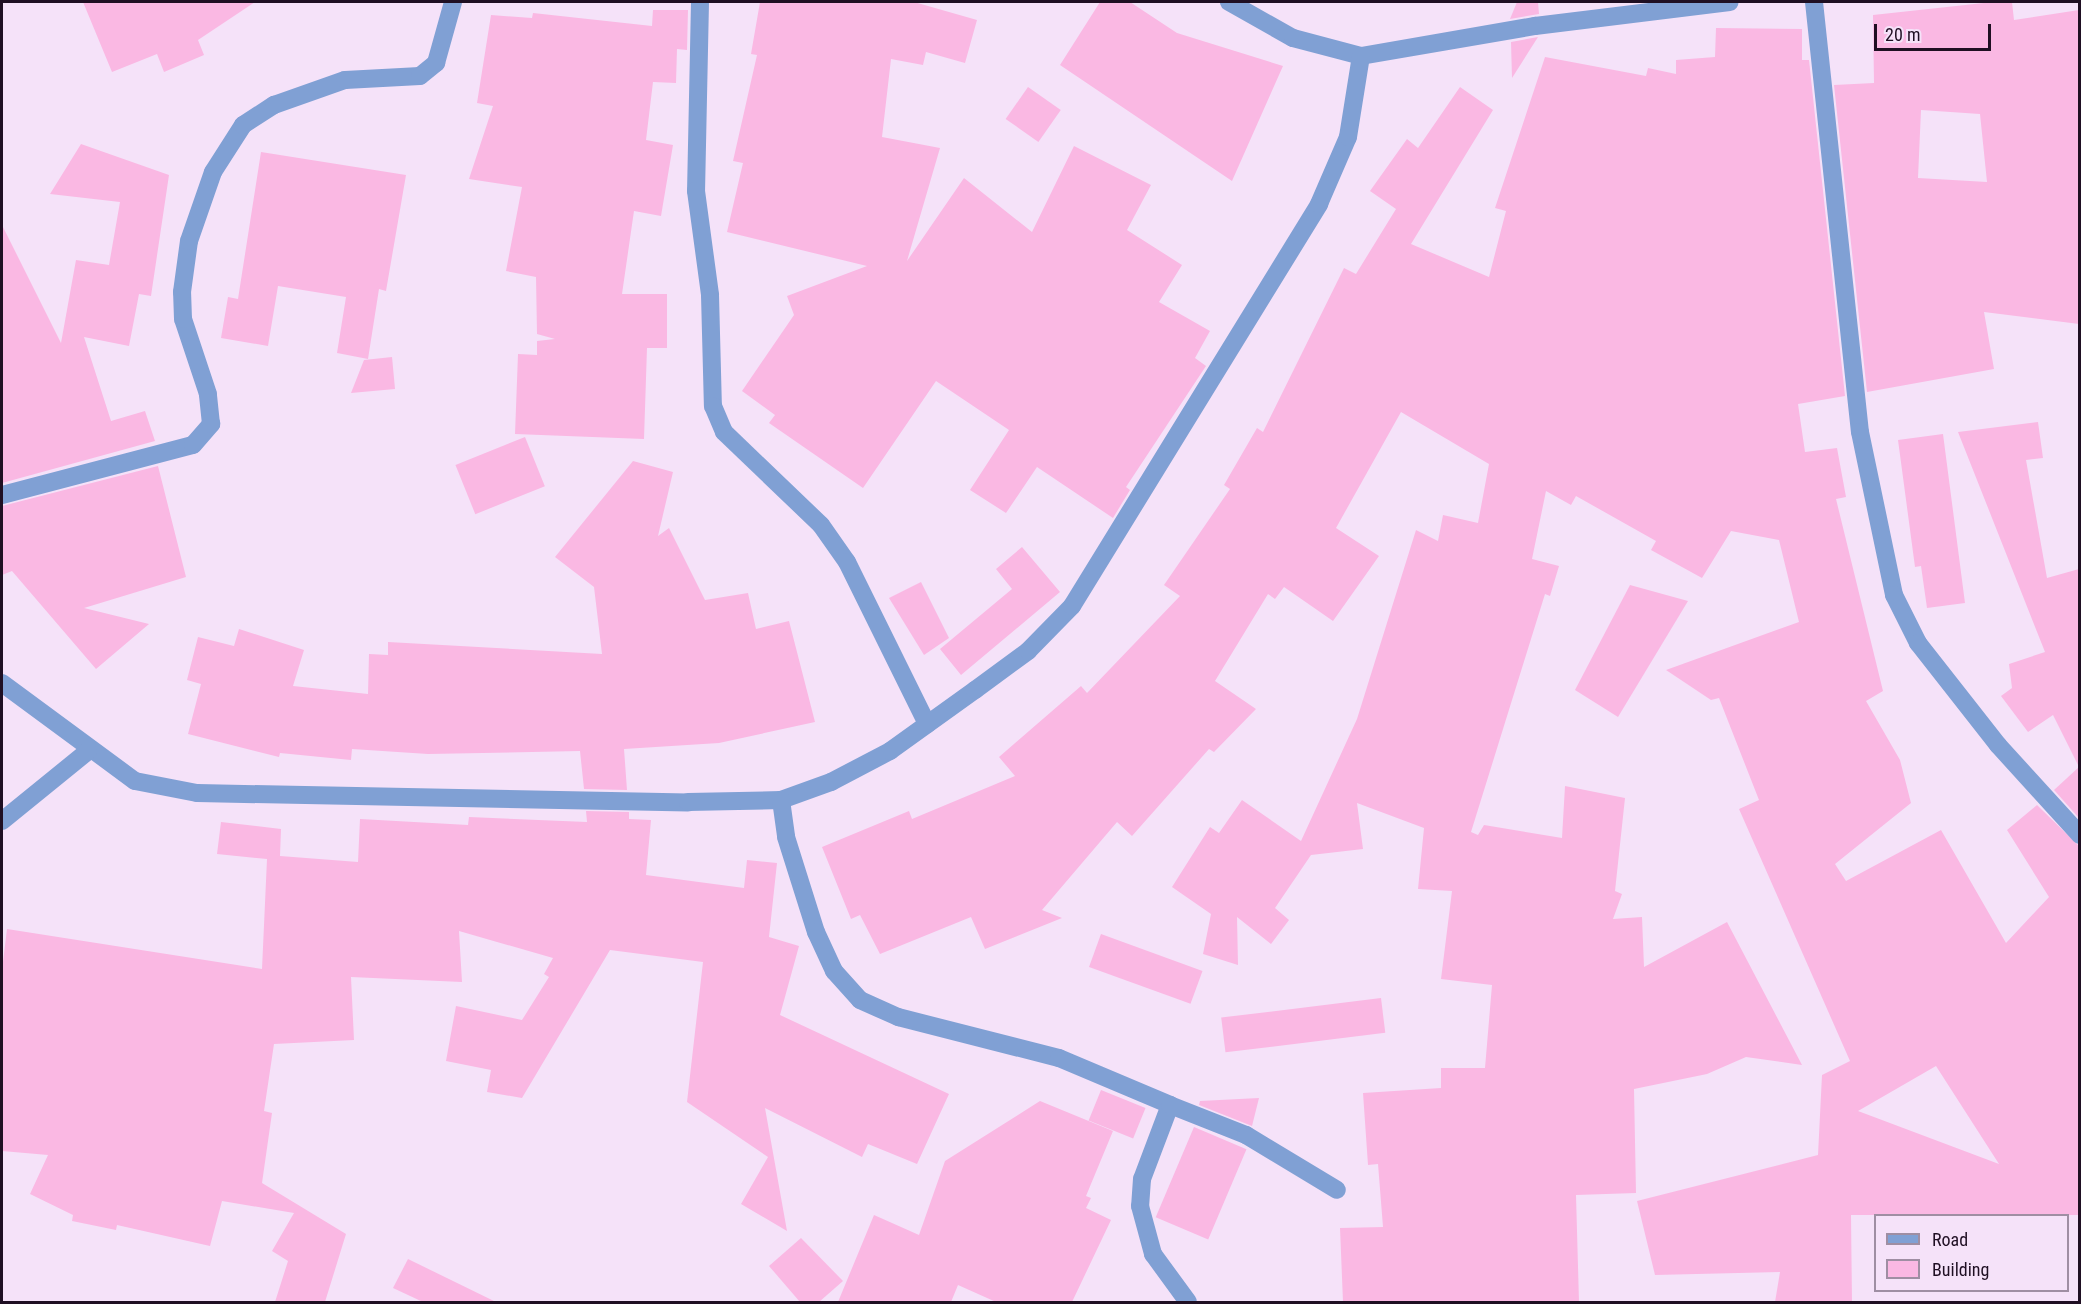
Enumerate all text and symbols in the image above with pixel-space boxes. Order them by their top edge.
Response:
scale bar [1877,12,1994,50]
text: 20 m [1885,24,1920,45]
legend [1874,1214,2069,1292]
text: Road [1932,1229,1968,1250]
text: Building [1932,1259,1989,1280]

